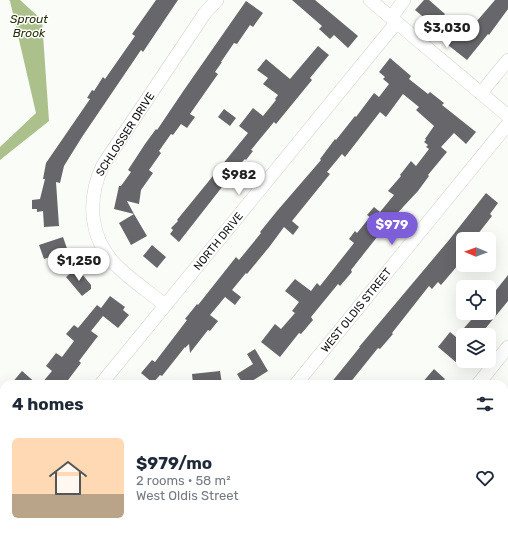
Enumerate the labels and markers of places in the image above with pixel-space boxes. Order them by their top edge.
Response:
pin: $3,030 [414,15,480,49]
pin: $982 [215,162,263,196]
pin: $979 [368,212,416,246]
pin: $1,250 [46,248,112,282]

